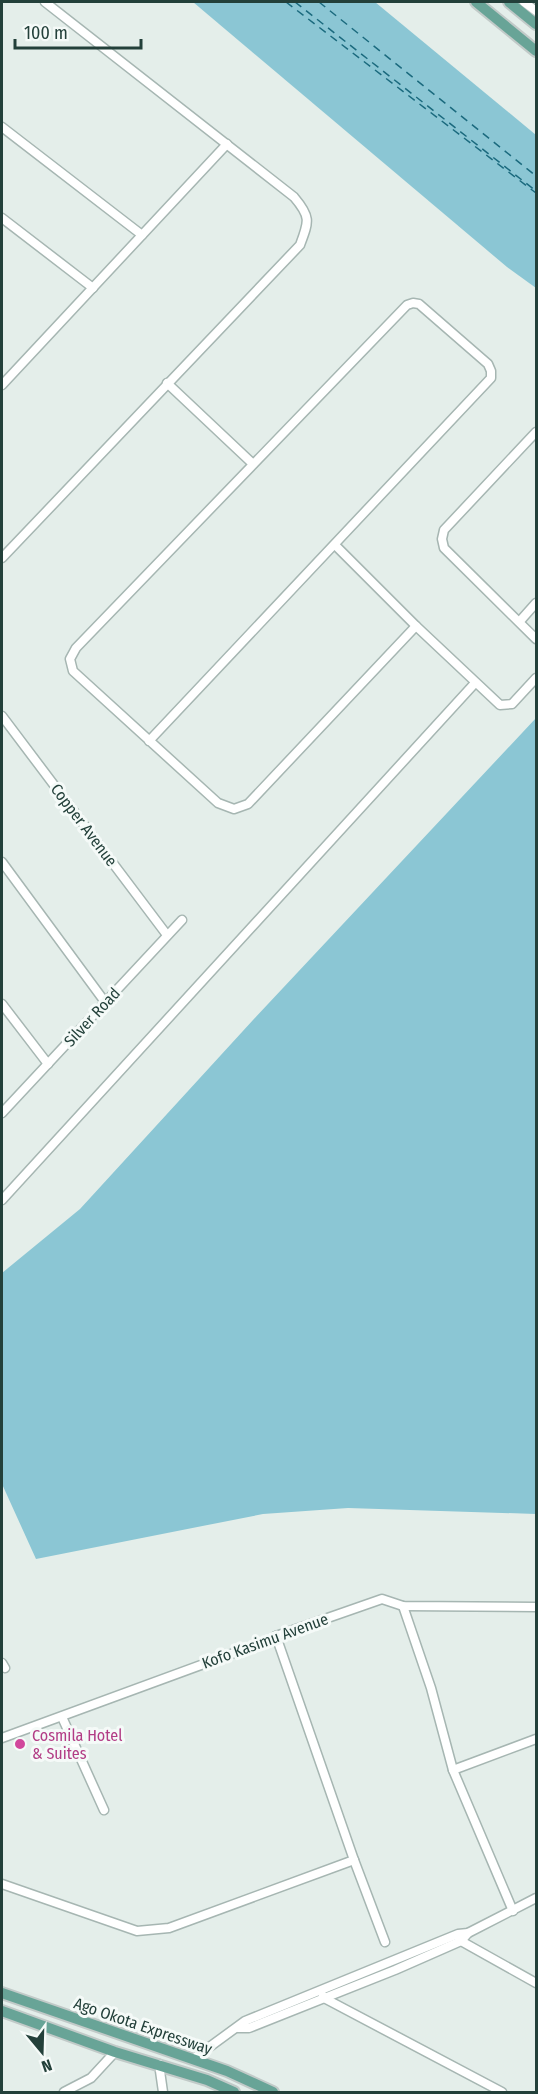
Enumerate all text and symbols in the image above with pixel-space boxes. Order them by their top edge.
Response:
scale bar [15,12,141,50]
text: 100 m [24,22,68,44]
street label: Copper Avenue [47,780,121,870]
street label: Silver Road [60,984,124,1050]
street label: Kofo Kasimu Avenue [199,1609,331,1673]
place label: Cosmila Hotel & Suites [32,1726,122,1763]
marker: Cosmila Hotel & Suites [13,1737,27,1751]
street label: Ago Okota Expressway [71,1993,215,2059]
north arrow [12,2022,72,2082]
text: N [39,2055,54,2076]

